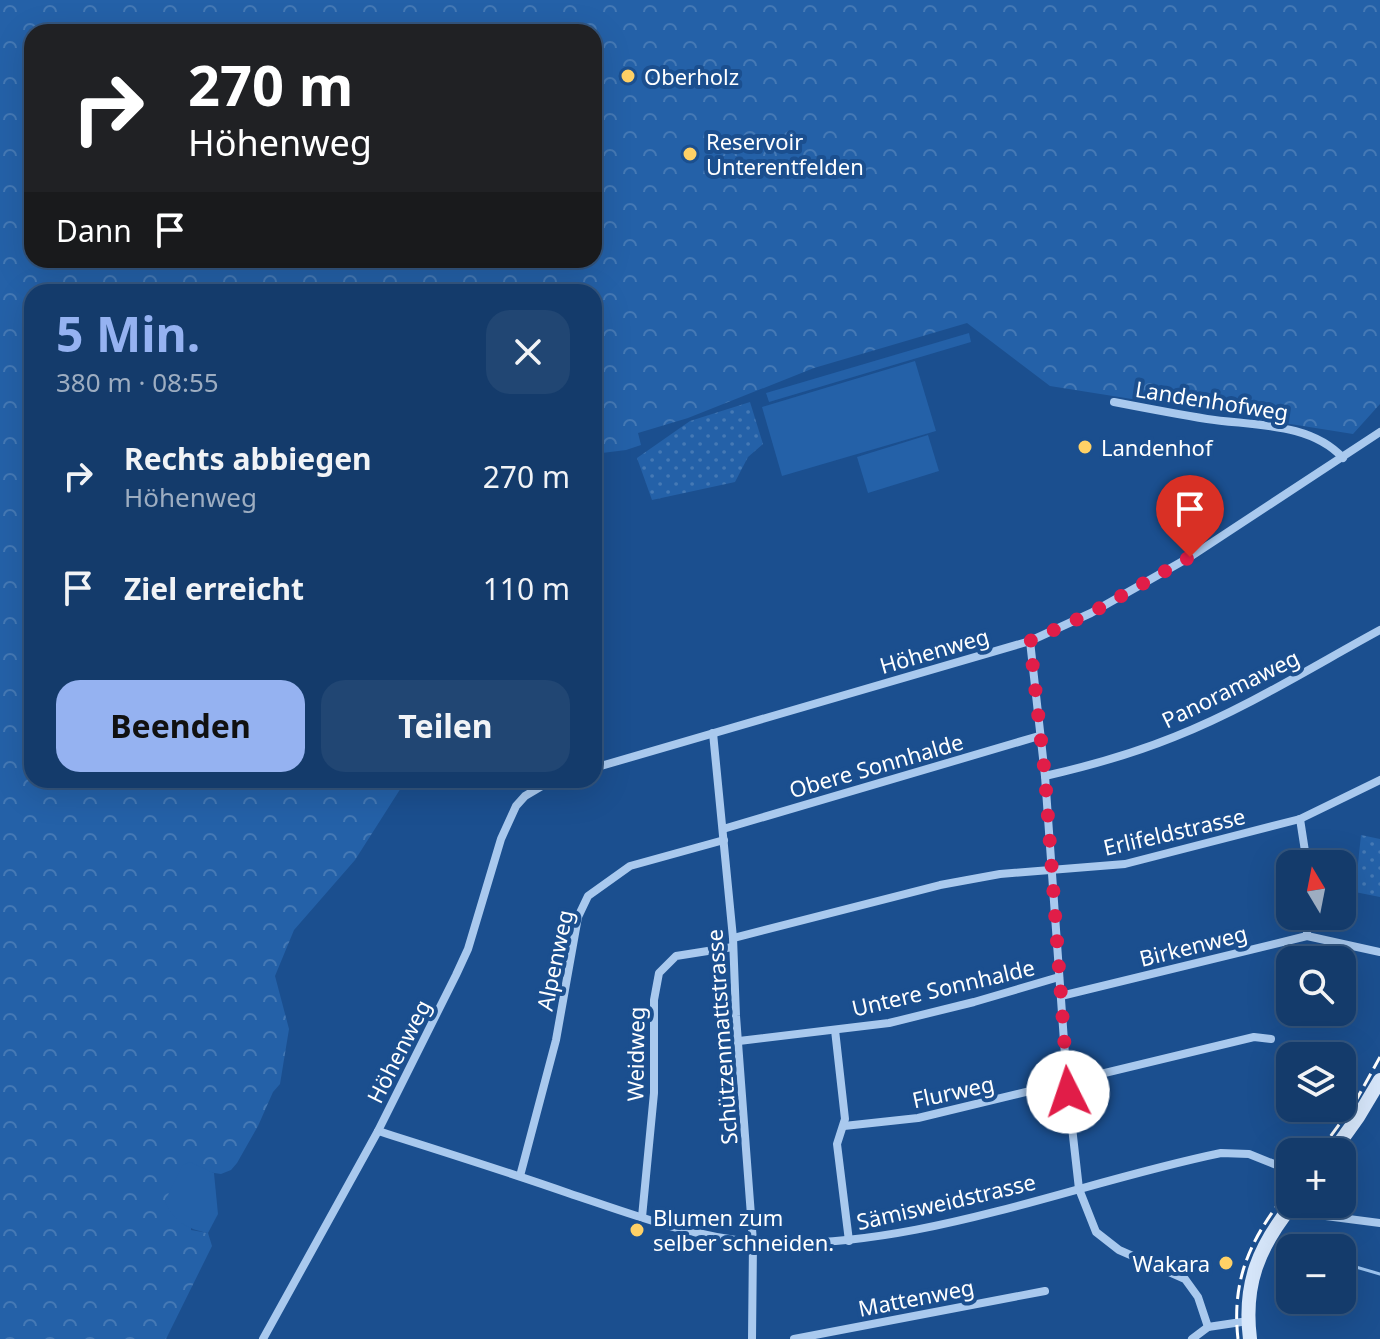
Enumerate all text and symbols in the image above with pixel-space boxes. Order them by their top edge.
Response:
text: 270 m [188,46,353,122]
icon: right [56,56,160,160]
place label: Oberholz [644,61,739,91]
marker: Oberholz [619,67,637,85]
text: Höhenweg [188,118,372,167]
place label: Reservoir Unterentfelden [706,126,864,181]
marker: Reservoir Unterentfelden [681,145,699,163]
icon: arrive [148,208,192,252]
text: Dann [56,210,132,251]
text: 5 Min. [56,301,200,366]
button: close [486,310,570,394]
text: 380 m · 08:55 [56,364,219,400]
street label: Landenhofweg [1133,373,1291,427]
place label: Landenhof [1101,432,1214,462]
text: Rechts abbiegen [124,438,372,479]
marker: Landenhof [1076,438,1094,456]
icon: right [56,454,100,498]
text: 270 m [483,456,570,497]
pin [1156,475,1224,557]
text: Höhenweg [124,479,257,515]
icon: arrive [1168,487,1212,531]
icon: arrive [56,566,100,610]
text: Ziel erreicht [124,568,304,609]
text: 110 m [483,568,570,609]
street label: Höhenweg [876,620,992,680]
street label: Panoramaweg [1156,642,1304,734]
button: Beenden [56,680,305,772]
button: Teilen [321,680,570,772]
street label: Obere Sonnhalde [785,726,967,804]
street label: Erlifeldstrasse [1100,800,1248,862]
north arrow [1276,850,1356,930]
map controls [1276,850,1356,1314]
street label: Alpenweg [529,907,579,1013]
street label: Birkenweg [1136,917,1250,973]
street label: Schützenmattstrasse [699,928,743,1146]
button: search [1276,946,1356,1026]
street label: Untere Sonnhalde [849,951,1037,1023]
street label: Höhenweg [359,994,437,1108]
street label: Weidweg [619,1006,651,1102]
button: layers [1276,1042,1356,1122]
position arrow [1026,1050,1110,1134]
street label: Flurweg [909,1068,997,1114]
button: + [1276,1138,1356,1218]
street label: Sämisweidstrasse [853,1166,1039,1236]
place label: Blumen zum selber schneiden. [653,1202,834,1257]
marker: Blumen zum selber schneiden. [628,1221,646,1239]
button: − [1276,1234,1356,1314]
place label: Wakara [1133,1248,1210,1278]
marker: Wakara [1217,1254,1235,1272]
street label: Mattenweg [856,1271,976,1323]

